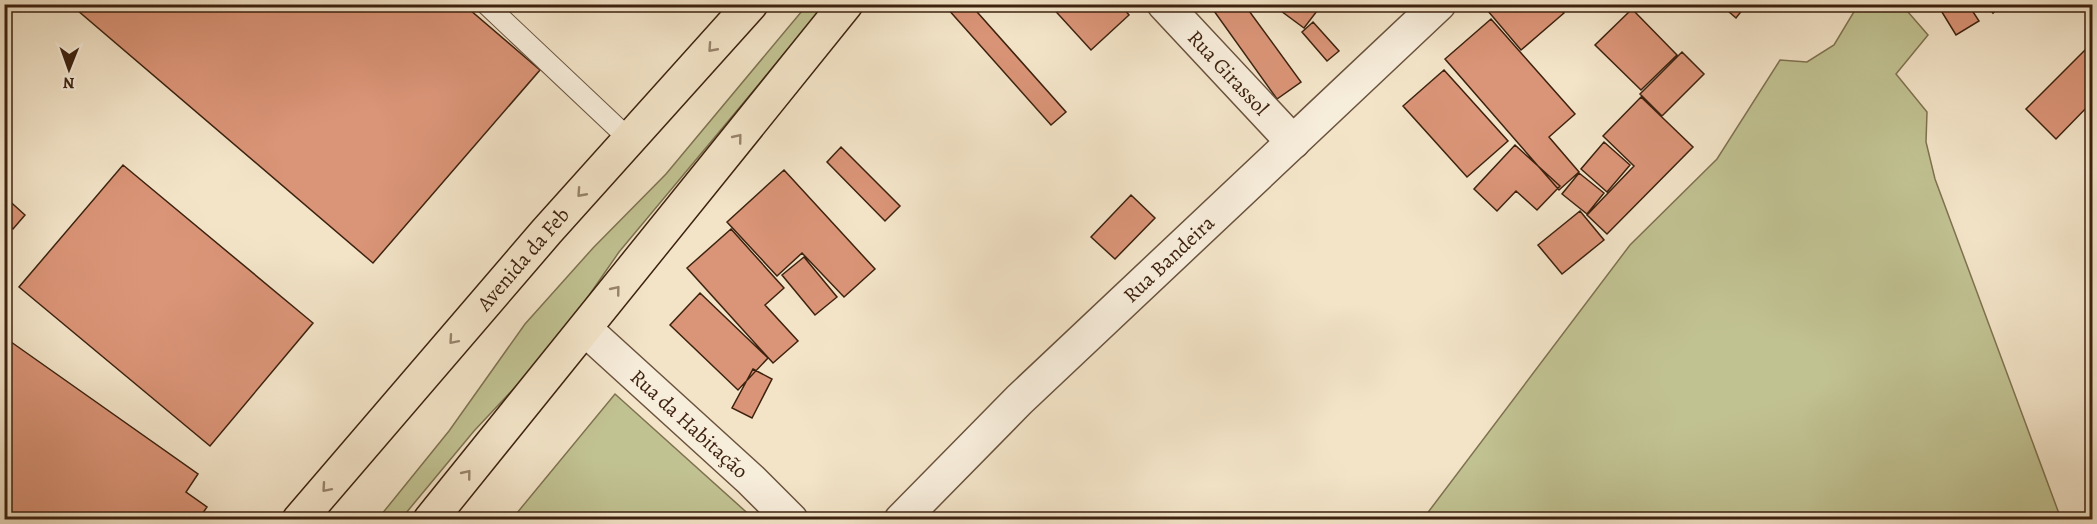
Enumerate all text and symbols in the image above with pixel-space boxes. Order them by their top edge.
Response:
street label: Rua Girassol [1181,24,1275,121]
north arrow [39,39,99,99]
one-way arrow [708,41,719,52]
text: N [62,72,75,94]
one-way arrow [731,134,742,145]
one-way arrow [577,186,588,196]
street label: Avenida da Feb [470,201,576,317]
street label: Rua Bandeira [1117,209,1221,309]
one-way arrow [609,286,620,297]
one-way arrow [449,333,460,344]
street label: Rua da Habitação [624,363,754,485]
one-way arrow [459,470,470,481]
one-way arrow [322,481,333,492]

